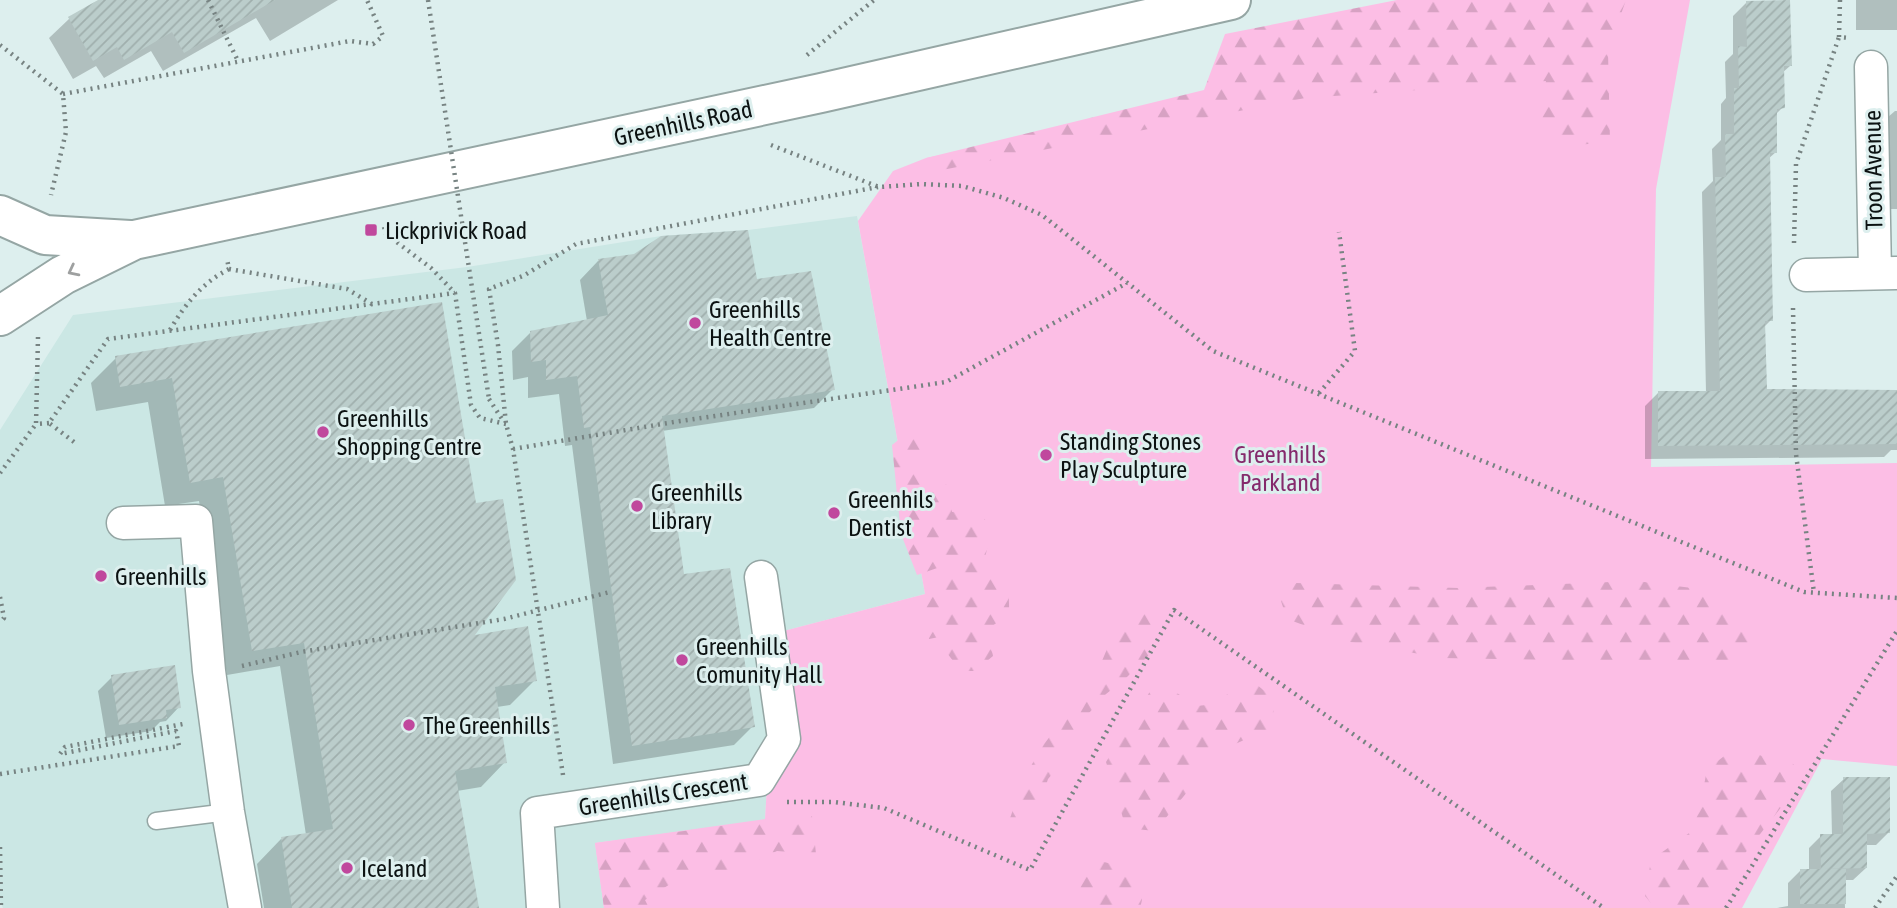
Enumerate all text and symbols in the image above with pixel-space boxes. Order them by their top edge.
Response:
street label: Greenhills Road [611,95,755,151]
street label: Troon Avenue [1858,110,1888,230]
place label: Lickprivick Road [385,217,527,244]
marker: Lickprivick Road [363,222,379,238]
one-way arrow [67,262,80,276]
place label: Greenhills Health Centre [709,296,831,351]
marker: Greenhills Health Centre [687,315,703,331]
place label: Greenhills Shopping Centre [337,405,482,460]
marker: Greenhills Shopping Centre [315,424,331,440]
place label: Standing Stones Play Sculpture [1060,428,1201,483]
park label: Greenhills Parkland [1234,441,1326,496]
marker: Standing Stones Play Sculpture [1038,447,1054,463]
place label: Greenhills Library [651,479,742,534]
place label: Greenhils Dentist [848,486,933,541]
marker: Greenhills Library [629,498,645,514]
marker: Greenhils Dentist [826,505,842,521]
place label: Greenhills [115,563,206,590]
marker: Greenhills [93,568,109,584]
place label: Greenhills Comunity Hall [696,633,823,688]
marker: Greenhills Comunity Hall [674,652,690,668]
place label: The Greenhills [423,712,550,739]
marker: The Greenhills [401,717,417,733]
street label: Greenhills Crescent [577,767,749,821]
place label: Iceland [361,855,427,882]
marker: Iceland [339,860,355,876]

